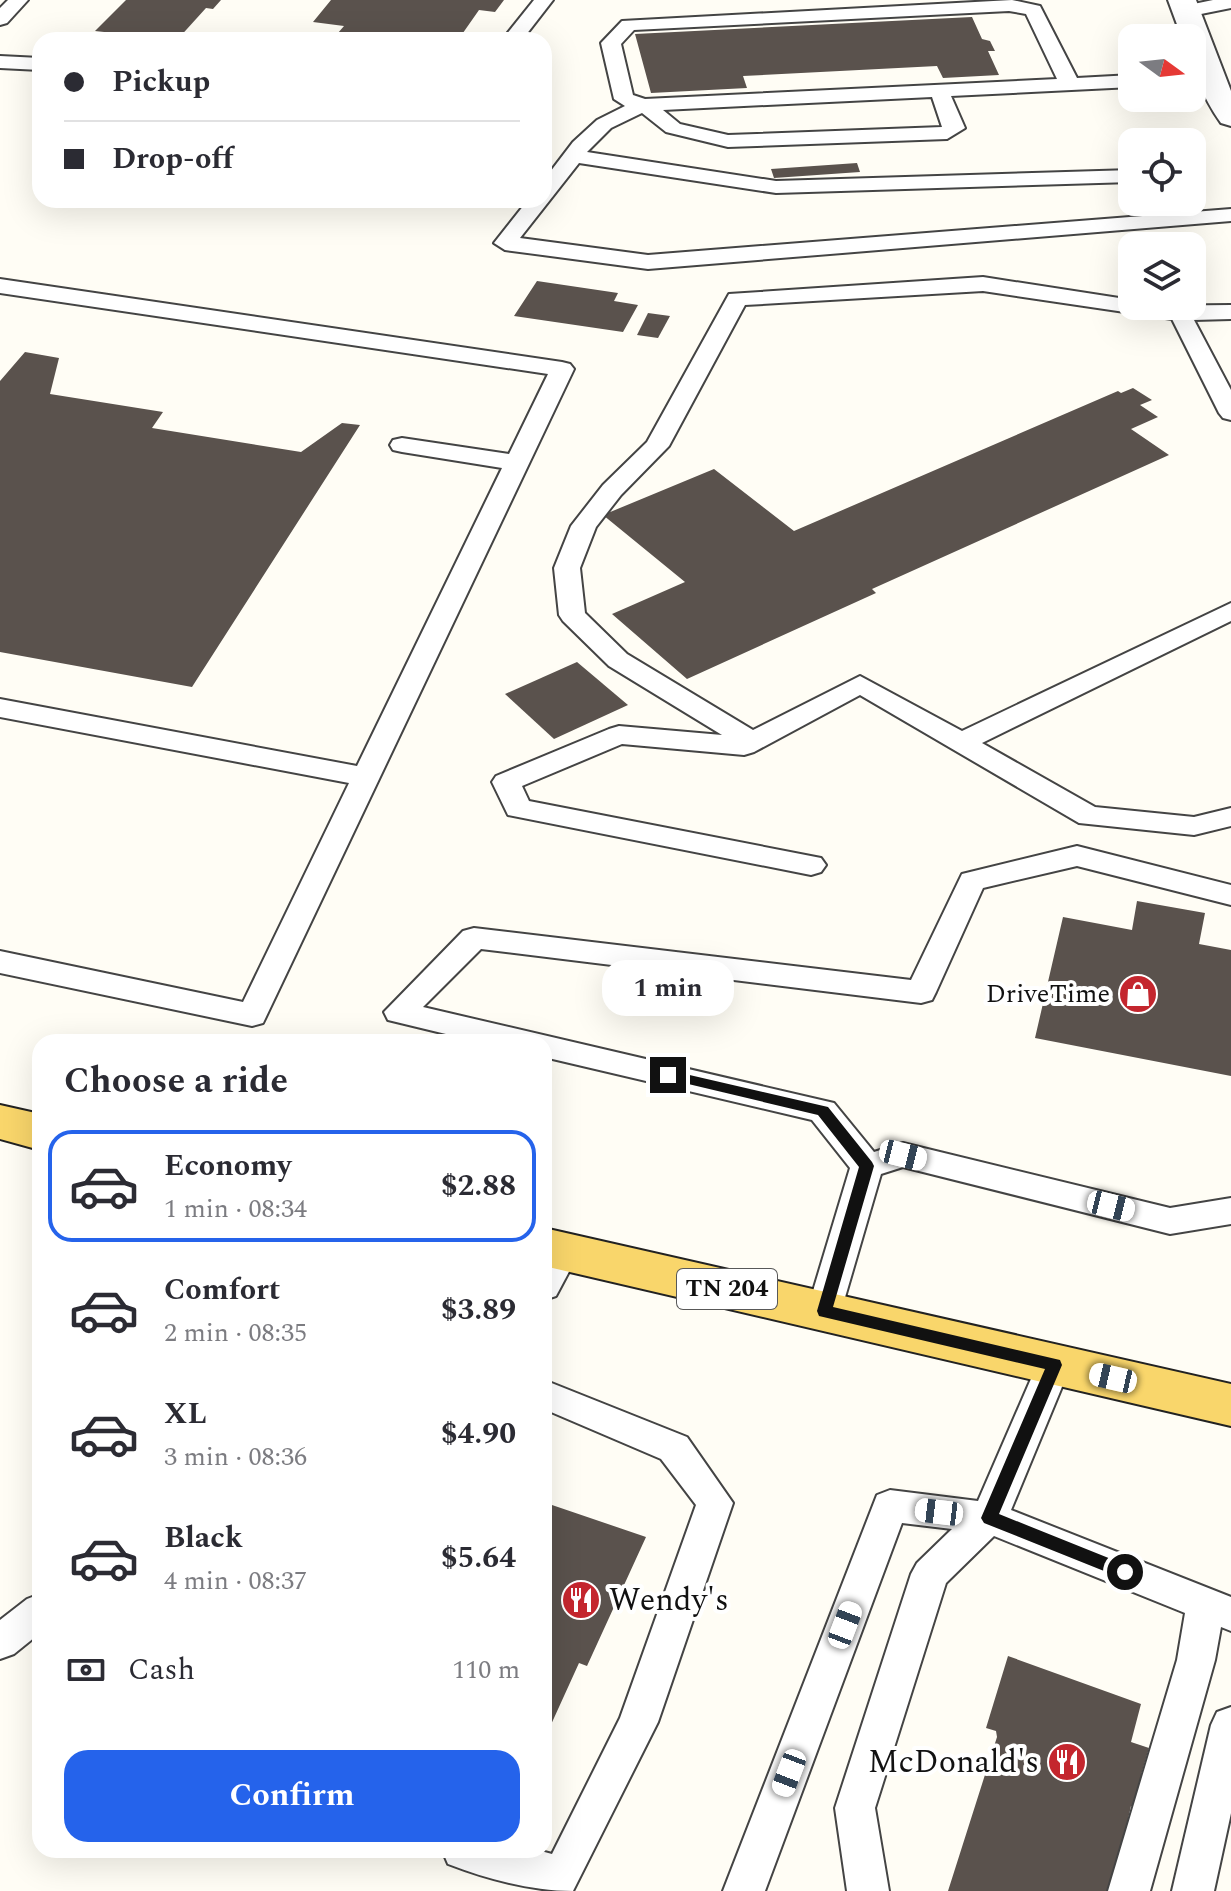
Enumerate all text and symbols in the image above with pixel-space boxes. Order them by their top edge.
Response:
north arrow [1118,24,1206,112]
map controls [1118,24,1206,320]
text: Pickup [112,59,210,105]
button: locate [1118,128,1206,216]
text: Drop-off [112,136,233,182]
button: layers [1118,232,1206,320]
callout: 1 min [602,959,734,1015]
text: 1 min [633,968,703,1008]
shop icon: DriveTime [1117,973,1159,1015]
place label: DriveTime [986,974,1110,1014]
text: Choose a ride [64,1054,288,1109]
route end [650,1057,686,1093]
car [877,1138,929,1172]
text: Economy [164,1143,291,1189]
icon: car [68,1150,140,1222]
text: $2.88 [441,1163,516,1209]
text: 1 min · 08:34 [164,1189,307,1229]
car [1085,1189,1137,1223]
text: Comfort [164,1267,280,1313]
road number: TN 204 [677,1269,777,1309]
icon: car [68,1274,140,1346]
text: $3.89 [441,1287,516,1333]
text: 2 min · 08:35 [164,1313,307,1353]
car [1087,1361,1139,1395]
text: XL [164,1391,207,1437]
icon: car [68,1398,140,1470]
text: $4.90 [441,1411,516,1457]
text: 3 min · 08:36 [164,1437,307,1477]
car [914,1497,964,1527]
text: Black [164,1515,243,1561]
icon: car [68,1522,140,1594]
text: $5.64 [441,1535,516,1581]
route start [1107,1554,1143,1590]
text: 4 min · 08:37 [164,1561,307,1601]
place label: Wendy's [609,1576,729,1625]
restaurant icon: Wendy's [560,1579,602,1621]
car [825,1598,865,1652]
text: Cash [128,1647,195,1693]
icon: cash [64,1648,108,1692]
text: 110 m [452,1650,520,1690]
place label: McDonald's [868,1738,1039,1787]
restaurant icon: McDonald's [1046,1741,1088,1783]
car [769,1746,809,1800]
button: Confirm [64,1750,520,1842]

